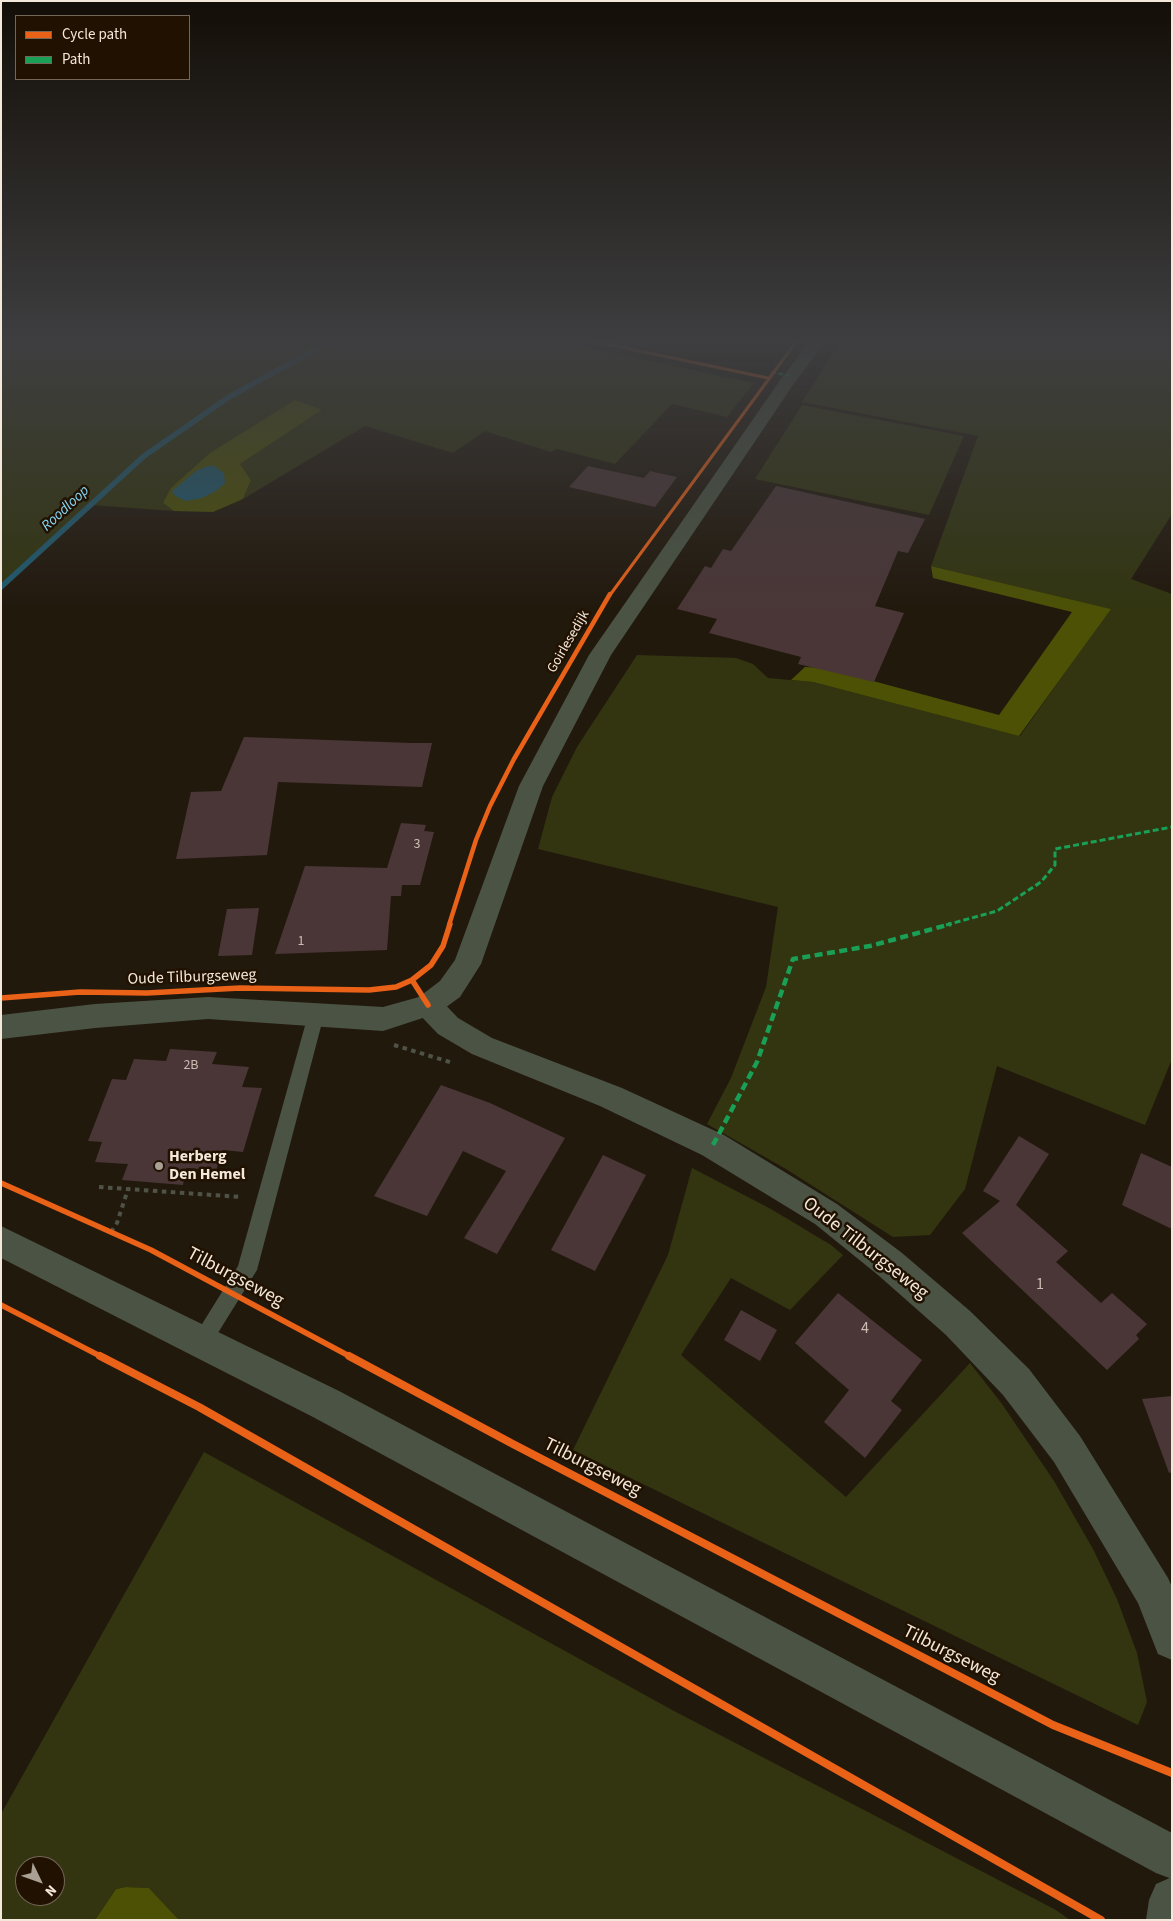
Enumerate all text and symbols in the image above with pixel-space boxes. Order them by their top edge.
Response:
legend [15,15,190,80]
text: Cycle path [62,24,127,45]
text: Path [62,49,90,70]
water label: Roodloop [38,482,94,536]
street label: Goirlesedijk [544,608,594,676]
house number: 3 [414,837,420,853]
house number: 1 [298,934,304,950]
street label: Oude Tilburgseweg [127,966,257,990]
house number: 2B [183,1058,199,1074]
place label: Herberg Den Hemel [169,1147,245,1185]
marker: Herberg Den Hemel [153,1160,165,1172]
street label: Oude Tilburgseweg [798,1193,932,1305]
street label: Tilburgseweg [183,1243,287,1313]
house number: 1 [1036,1275,1044,1295]
house number: 4 [861,1319,869,1339]
street label: Tilburgseweg [539,1434,645,1502]
street label: Tilburgseweg [898,1621,1004,1689]
north arrow [15,1856,65,1906]
text: N [40,1880,61,1901]

